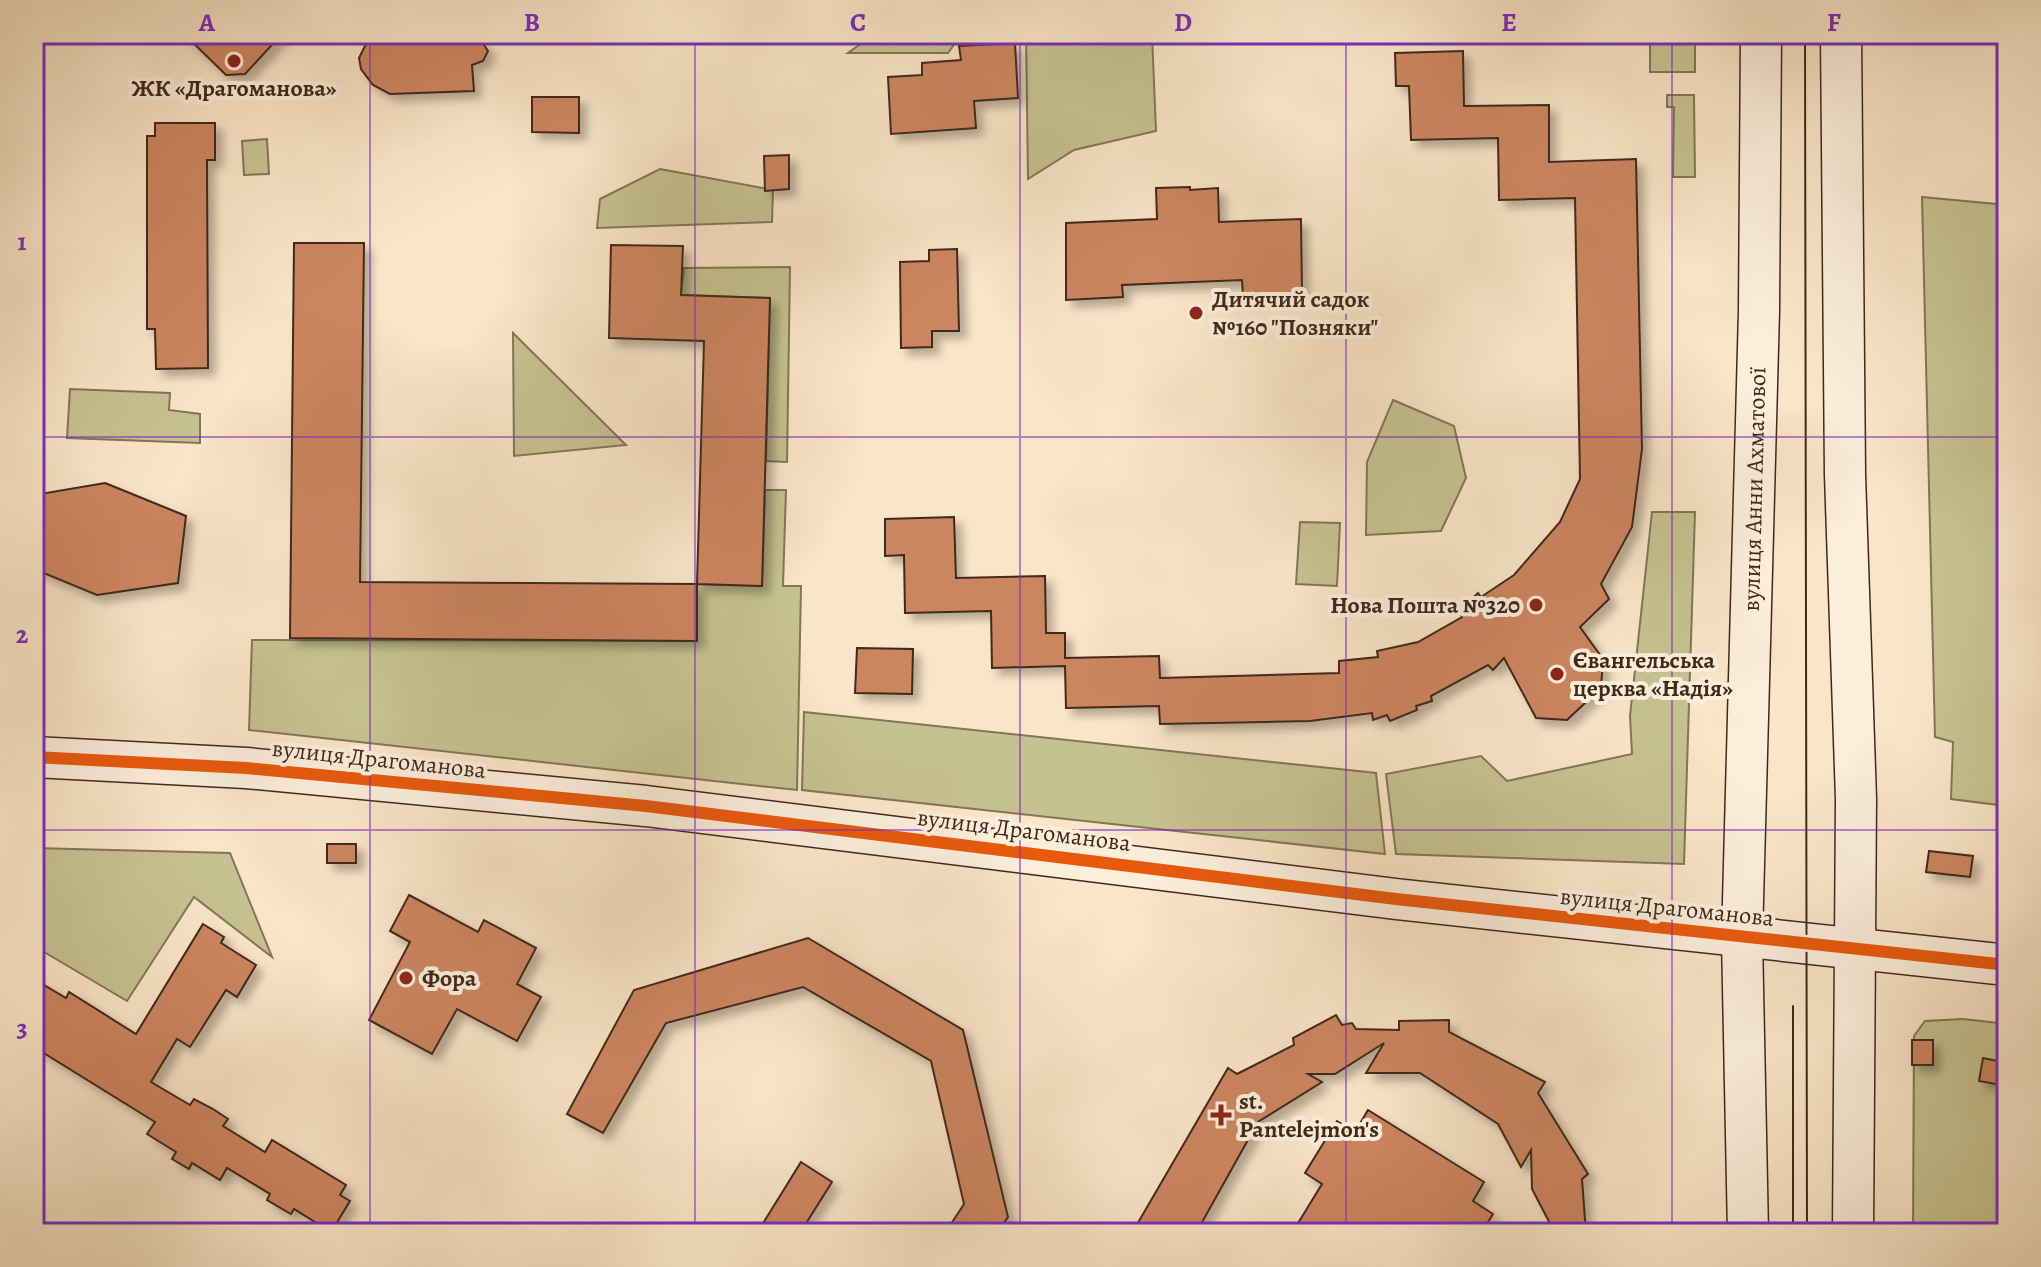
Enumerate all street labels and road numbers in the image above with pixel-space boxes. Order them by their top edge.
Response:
street label: вулиця Анни Ахматової [1735,366,1773,612]
street label: вулиця Драгоманова [270,732,488,786]
street label: вулиця Драгоманова [915,801,1133,859]
street label: вулиця Драгоманова [1558,880,1776,934]

